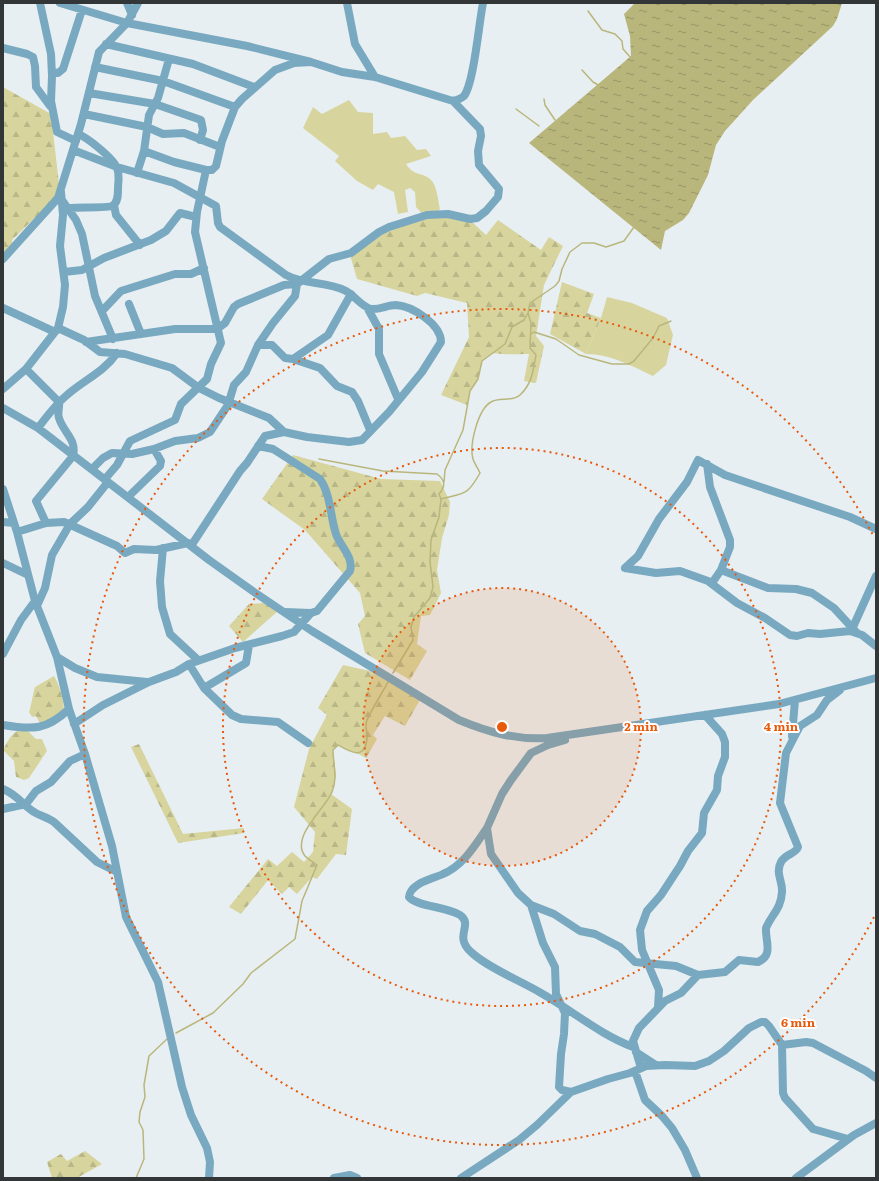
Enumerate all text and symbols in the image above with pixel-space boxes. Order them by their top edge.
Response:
text: 2 min [624,717,658,735]
text: 4 min [764,717,799,735]
centre of rings [495,720,509,734]
text: 6 min [781,1013,816,1031]

